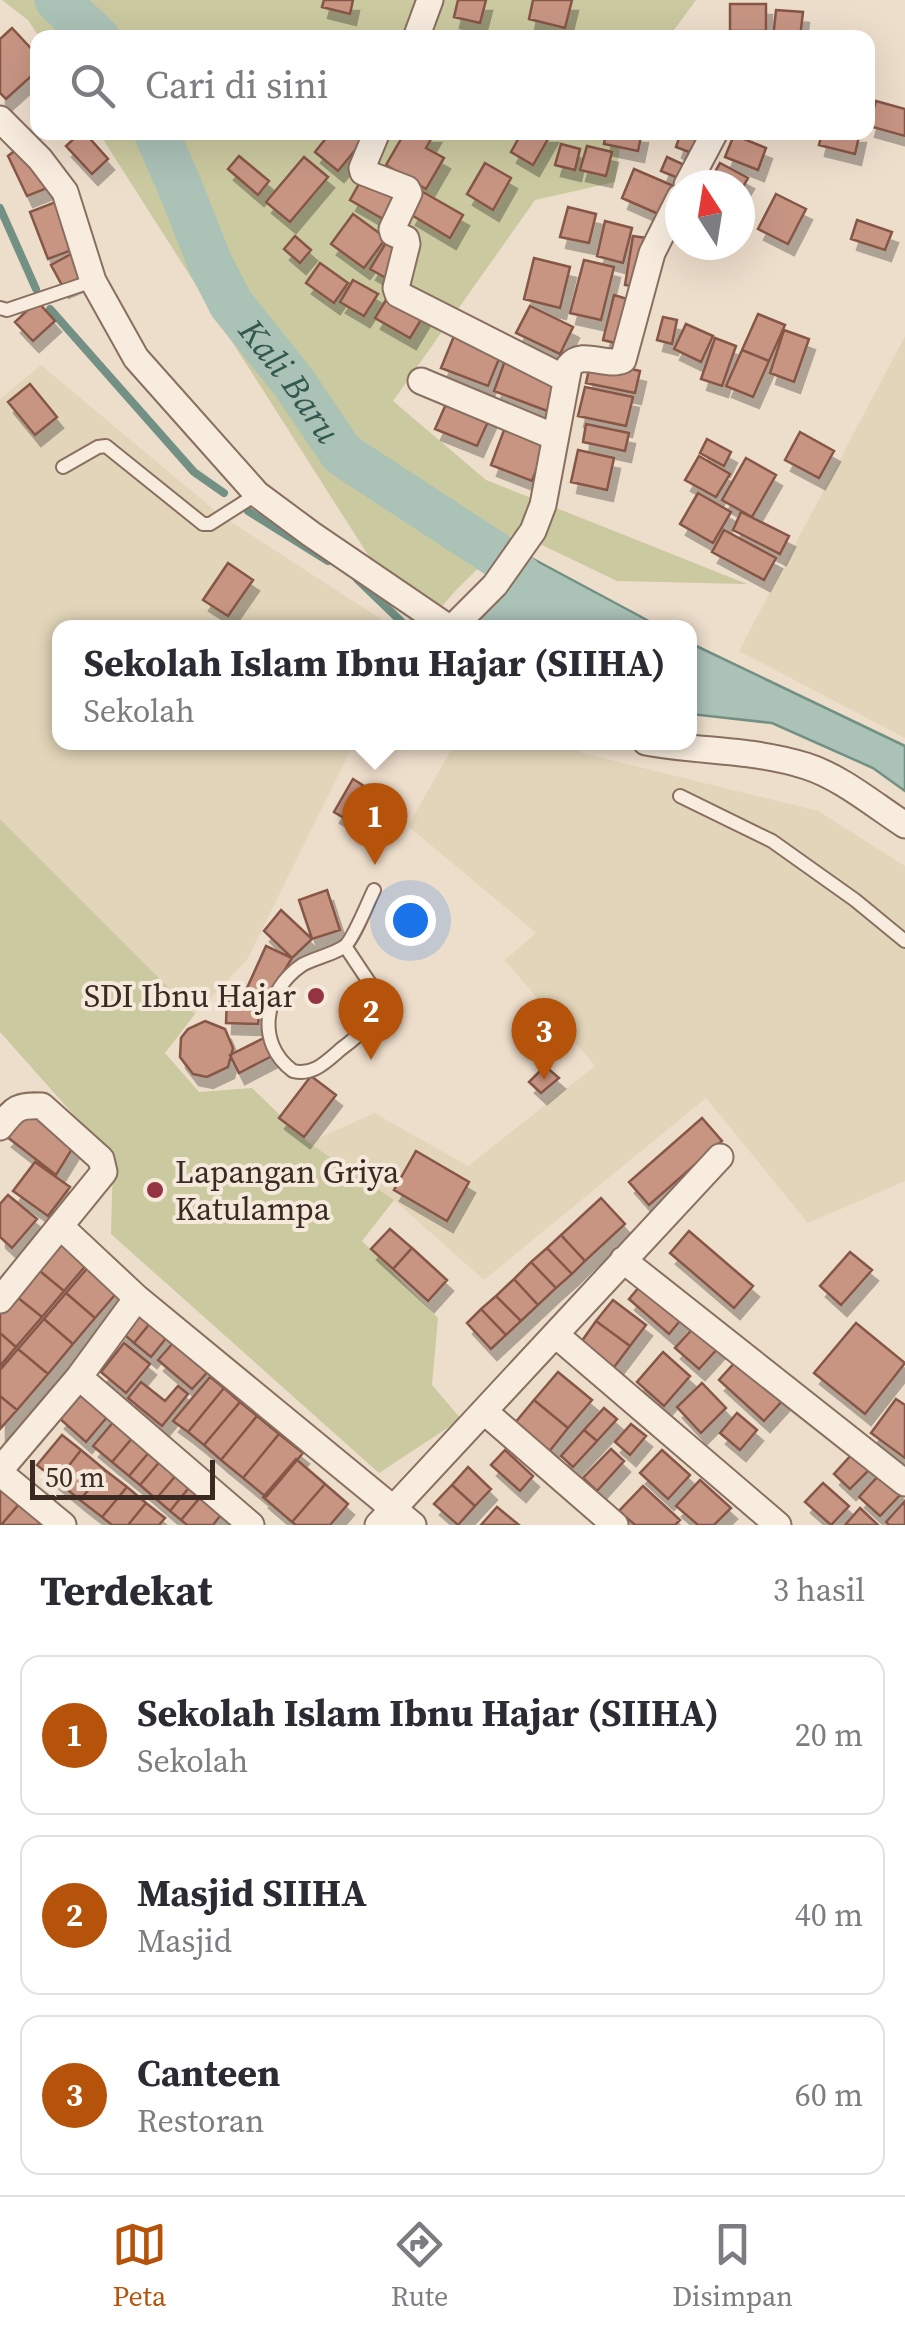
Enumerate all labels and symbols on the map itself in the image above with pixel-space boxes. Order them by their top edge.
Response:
north arrow [665,170,755,260]
water label: Kali Baru [227,308,352,453]
pin: 1 [342,782,408,865]
your location [385,895,436,946]
place label: SDI Ibnu Hajar [84,974,296,1018]
pin: 2 [338,978,404,1060]
marker: SDI Ibnu Hajar [305,985,327,1007]
pin: 3 [512,998,576,1080]
place label: Lapangan Griya Katulampa [175,1150,400,1231]
marker: Lapangan Griya Katulampa [144,1179,166,1201]
scale bar [30,1455,215,1500]

